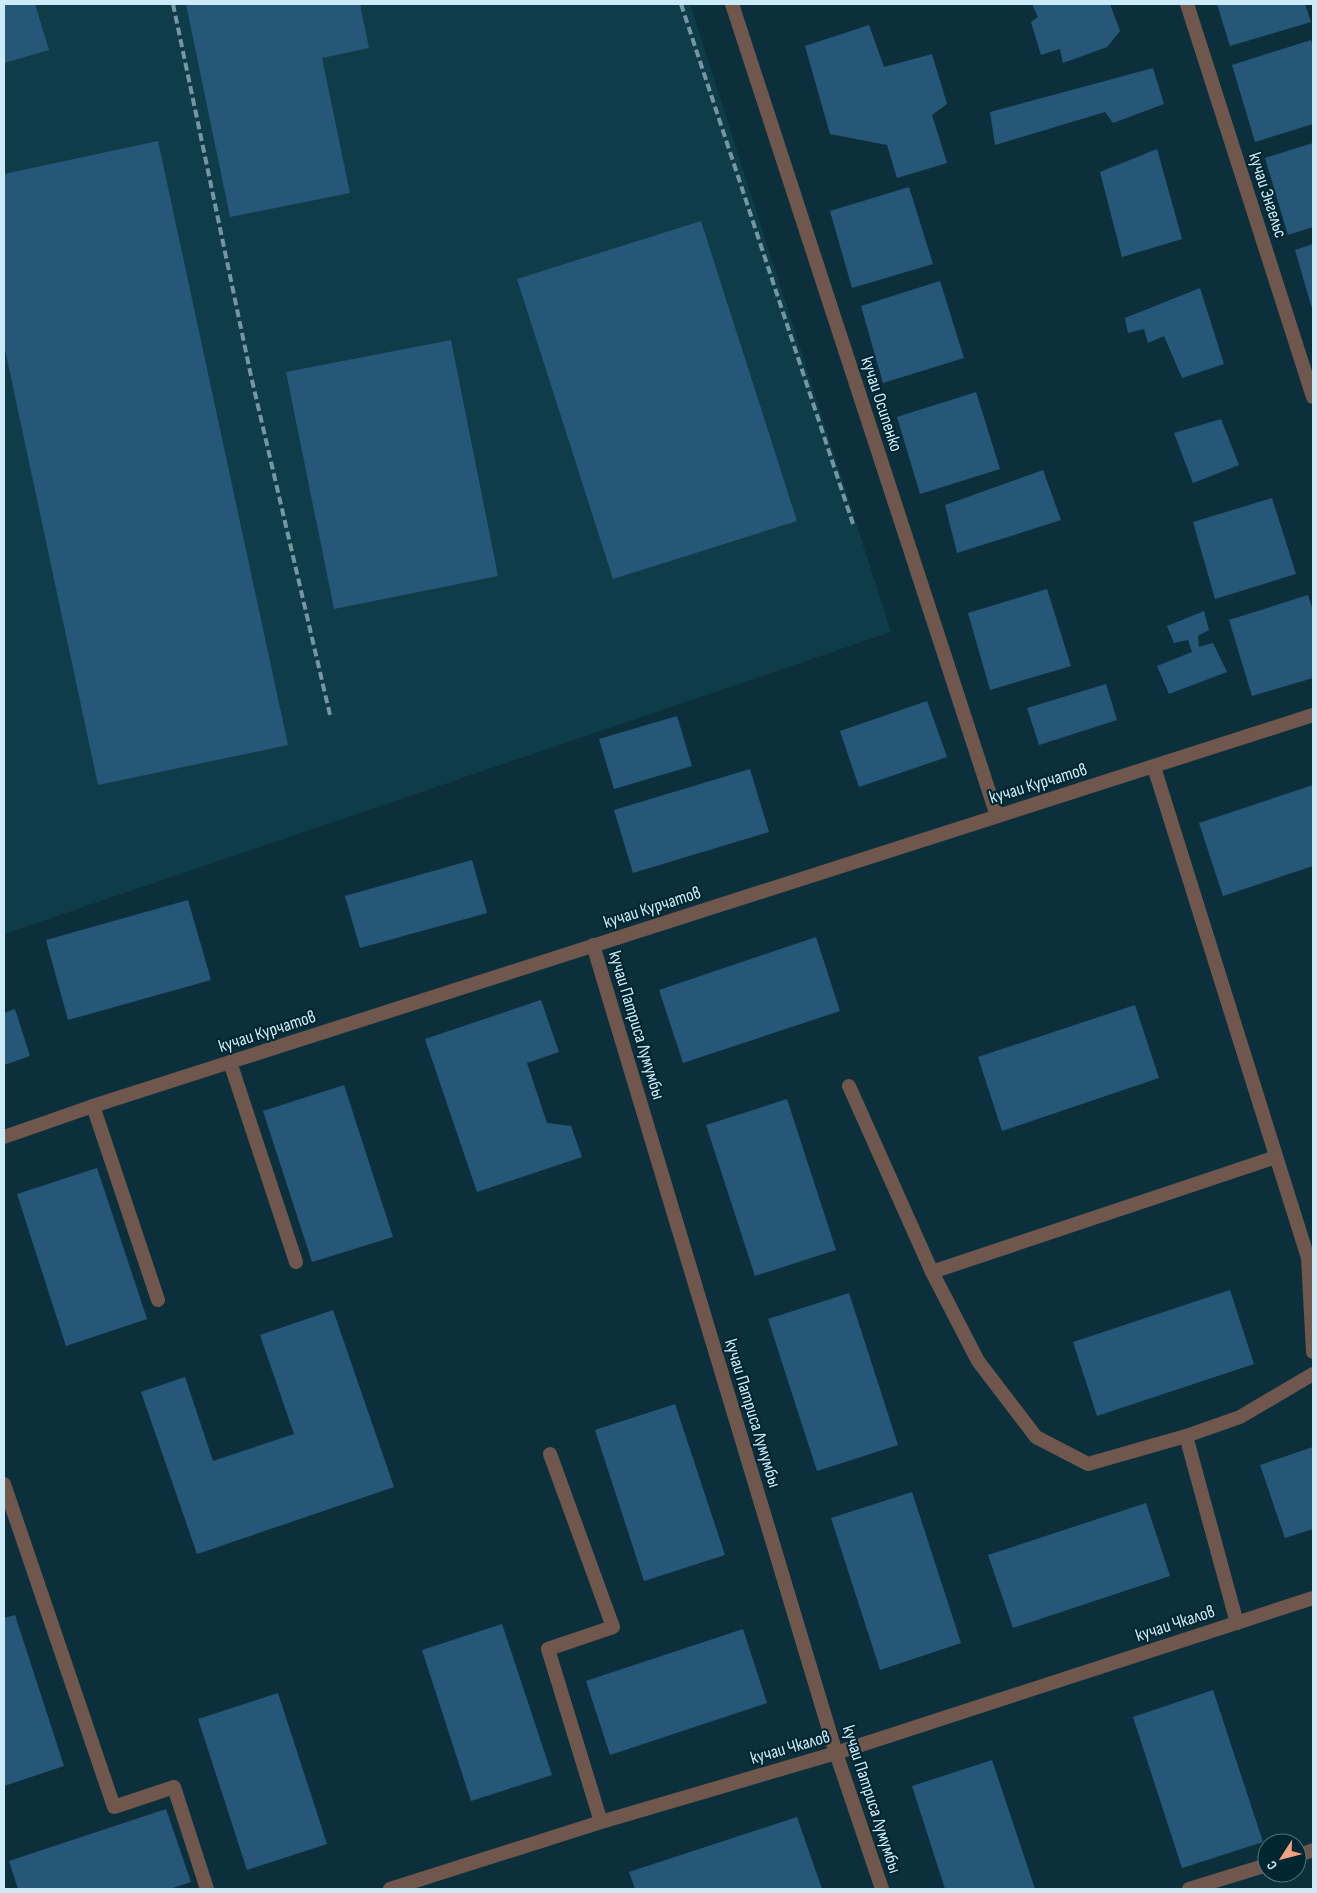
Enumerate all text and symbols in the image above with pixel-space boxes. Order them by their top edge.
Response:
street label: кучаи Энгельс [1244,150,1291,240]
street label: кучаи Осипенко [856,354,907,454]
street label: кучаи Курчатов [987,759,1090,808]
street label: кучаи Курчатов [601,882,704,933]
street label: кучаи Патриса Лумумбы [604,948,669,1102]
street label: кучаи Курчатов [216,1006,319,1057]
street label: кучаи Патриса Лумумбы [720,1336,785,1490]
street label: кучаи Чкалов [1133,1601,1217,1646]
street label: кучаи Патриса Лумумбы [838,1723,905,1876]
street label: кучаи Чкалов [748,1726,832,1769]
north arrow [1257,1833,1307,1883]
text: С [1263,1857,1281,1873]

